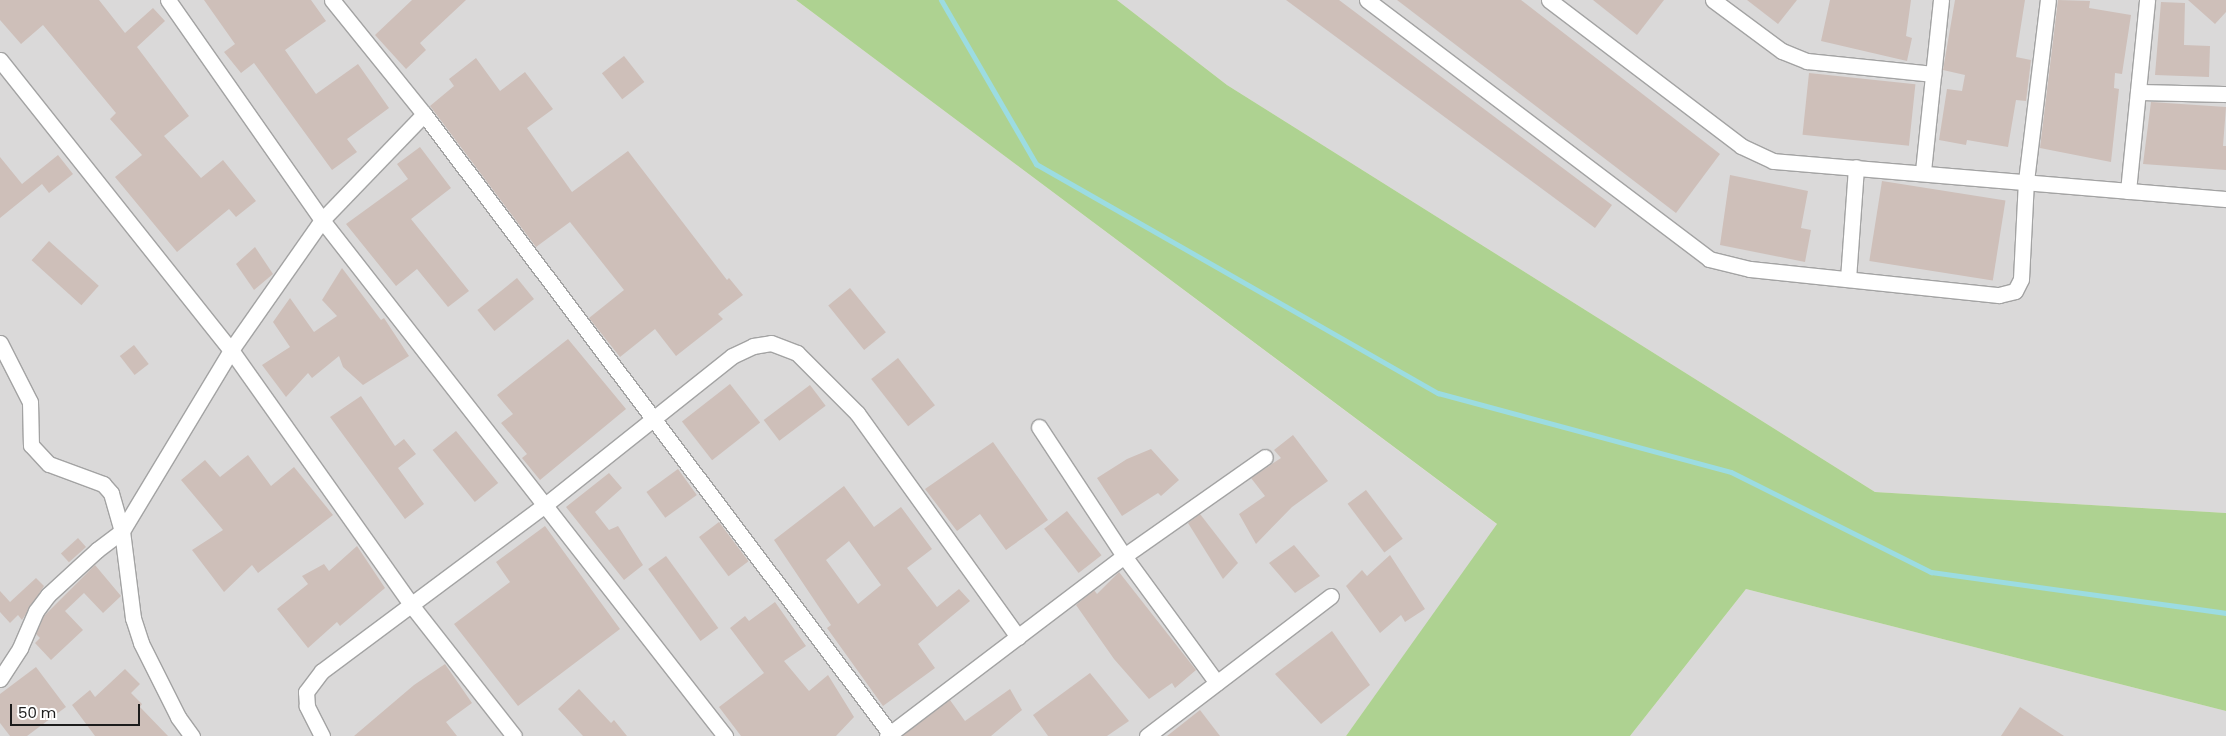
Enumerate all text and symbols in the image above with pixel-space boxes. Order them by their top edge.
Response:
scale bar [12,694,142,726]
text: 50 m [18,702,56,723]

